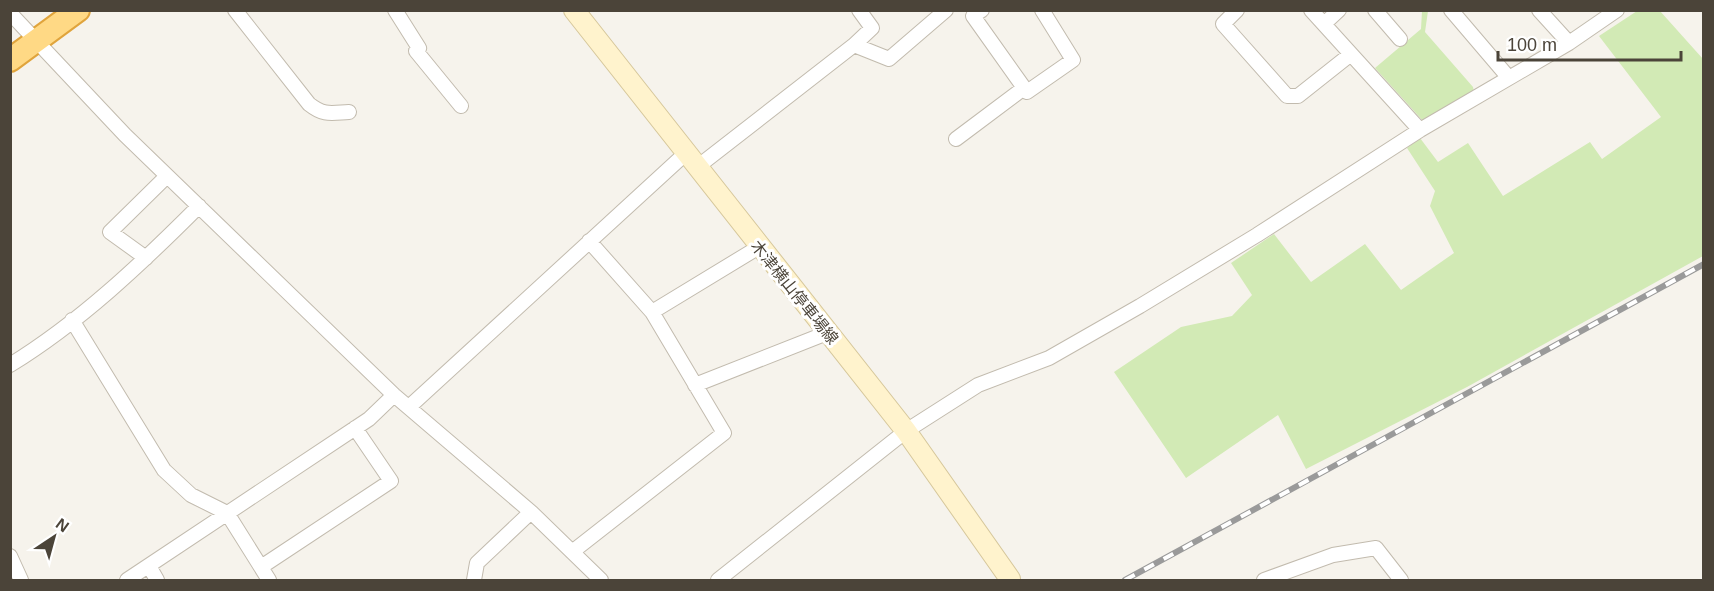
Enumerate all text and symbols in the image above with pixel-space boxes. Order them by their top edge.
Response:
scale bar [1498,24,1681,62]
text: 100 m [1507,35,1557,55]
street label: 木津横山停車場線 [748,237,841,347]
north arrow [24,507,84,567]
text: N [53,515,72,536]

